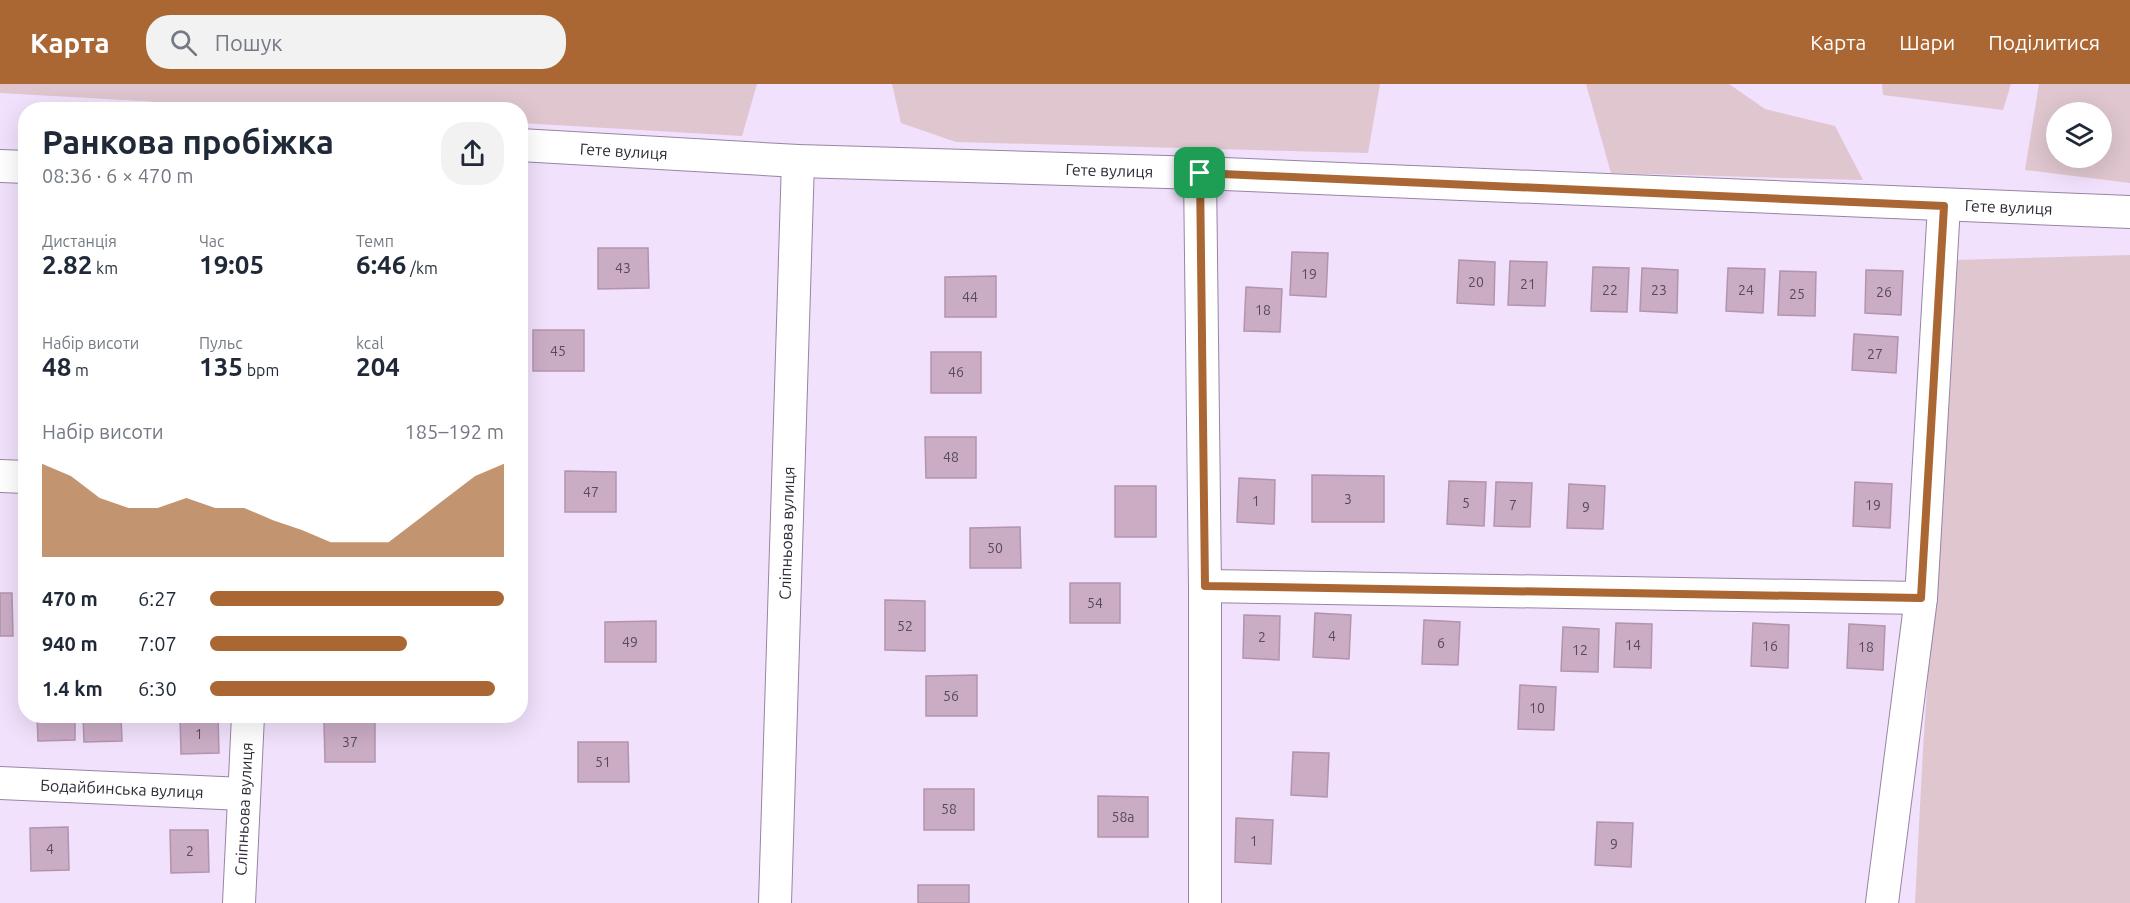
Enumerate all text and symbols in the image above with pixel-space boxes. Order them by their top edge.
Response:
search box [146,15,566,69]
icon: search [167,26,200,59]
text: Карта [30,27,110,58]
text: Пошук [215,30,283,55]
text: Карта [1810,30,1866,54]
text: Шари [1899,30,1955,54]
text: Поділитися [1988,30,2100,54]
map controls [2046,102,2112,168]
button: layers [2046,102,2112,168]
button: share [441,122,504,185]
text: Ранкова пробіжка [42,123,334,160]
street label: Гете вулиця [579,139,668,162]
pin [1174,147,1225,198]
icon: arrive [1183,156,1216,189]
street label: Гете вулиця [1065,160,1154,181]
text: 08:36 · 6 × 470 m [42,164,194,187]
street label: Гете вулиця [1964,196,2053,218]
text: Дистанція [42,232,117,250]
text: Час [199,232,225,250]
text: Темп [356,232,394,250]
text: 2.82 [42,250,92,279]
text: 19:05 [199,250,264,279]
text: 6:46 [356,250,406,279]
text: km [92,259,118,277]
text: /km [406,259,438,277]
house number: 43 [615,260,631,276]
house number: 19 [1301,266,1317,282]
house number: 20 [1468,274,1484,290]
house number: 21 [1520,276,1536,292]
house number: 22 [1602,282,1618,298]
house number: 23 [1651,282,1667,298]
house number: 24 [1738,282,1754,298]
house number: 26 [1876,284,1892,300]
house number: 25 [1789,286,1805,302]
house number: 44 [962,289,978,305]
house number: 18 [1255,302,1271,318]
text: Набір висоти [42,334,139,352]
text: Пульс [199,334,243,352]
text: kcal [356,334,384,352]
house number: 45 [550,343,566,359]
house number: 27 [1867,346,1883,362]
text: 48 [42,352,71,381]
text: 135 [199,352,243,381]
text: 204 [356,352,400,381]
text: m [71,361,89,379]
text: bpm [243,361,279,379]
house number: 46 [948,364,964,380]
text: Набір висоти [42,420,164,443]
text: 185–192 m [405,420,504,443]
house number: 48 [943,449,959,465]
street label: Сліпньова вулиця [775,466,798,600]
house number: 47 [583,484,599,500]
house number: 3 [1344,491,1352,507]
house number: 1 [1252,493,1260,509]
house number: 5 [1462,495,1470,511]
house number: 7 [1509,497,1517,513]
house number: 19 [1865,497,1881,513]
house number: 9 [1582,499,1590,515]
house number: 50 [987,540,1003,556]
text: 470 m [42,587,98,610]
text: 6:27 [138,587,177,610]
house number: 54 [1087,595,1103,611]
house number: 52 [897,618,913,634]
house number: 4 [1328,628,1336,644]
house number: 2 [1258,629,1266,645]
text: 940 m [42,632,98,655]
text: 7:07 [138,632,177,655]
house number: 49 [622,634,638,650]
house number: 6 [1437,635,1445,651]
house number: 14 [1625,637,1641,653]
house number: 16 [1762,638,1778,654]
house number: 18 [1858,639,1874,655]
house number: 12 [1572,642,1588,658]
text: 1.4 km [42,677,103,700]
text: 6:30 [138,677,177,700]
house number: 56 [943,688,959,704]
house number: 10 [1529,700,1545,716]
house number: 1 [195,726,203,742]
house number: 37 [342,734,358,750]
street label: Сліпньова вулиця [231,742,256,876]
house number: 51 [595,754,611,770]
street label: Бодайбинська вулиця [40,776,204,801]
house number: 58 [941,801,957,817]
house number: 58а [1112,809,1135,825]
house number: 1 [1250,833,1258,849]
house number: 9 [1610,836,1618,852]
house number: 4 [46,841,54,857]
house number: 2 [186,843,194,859]

